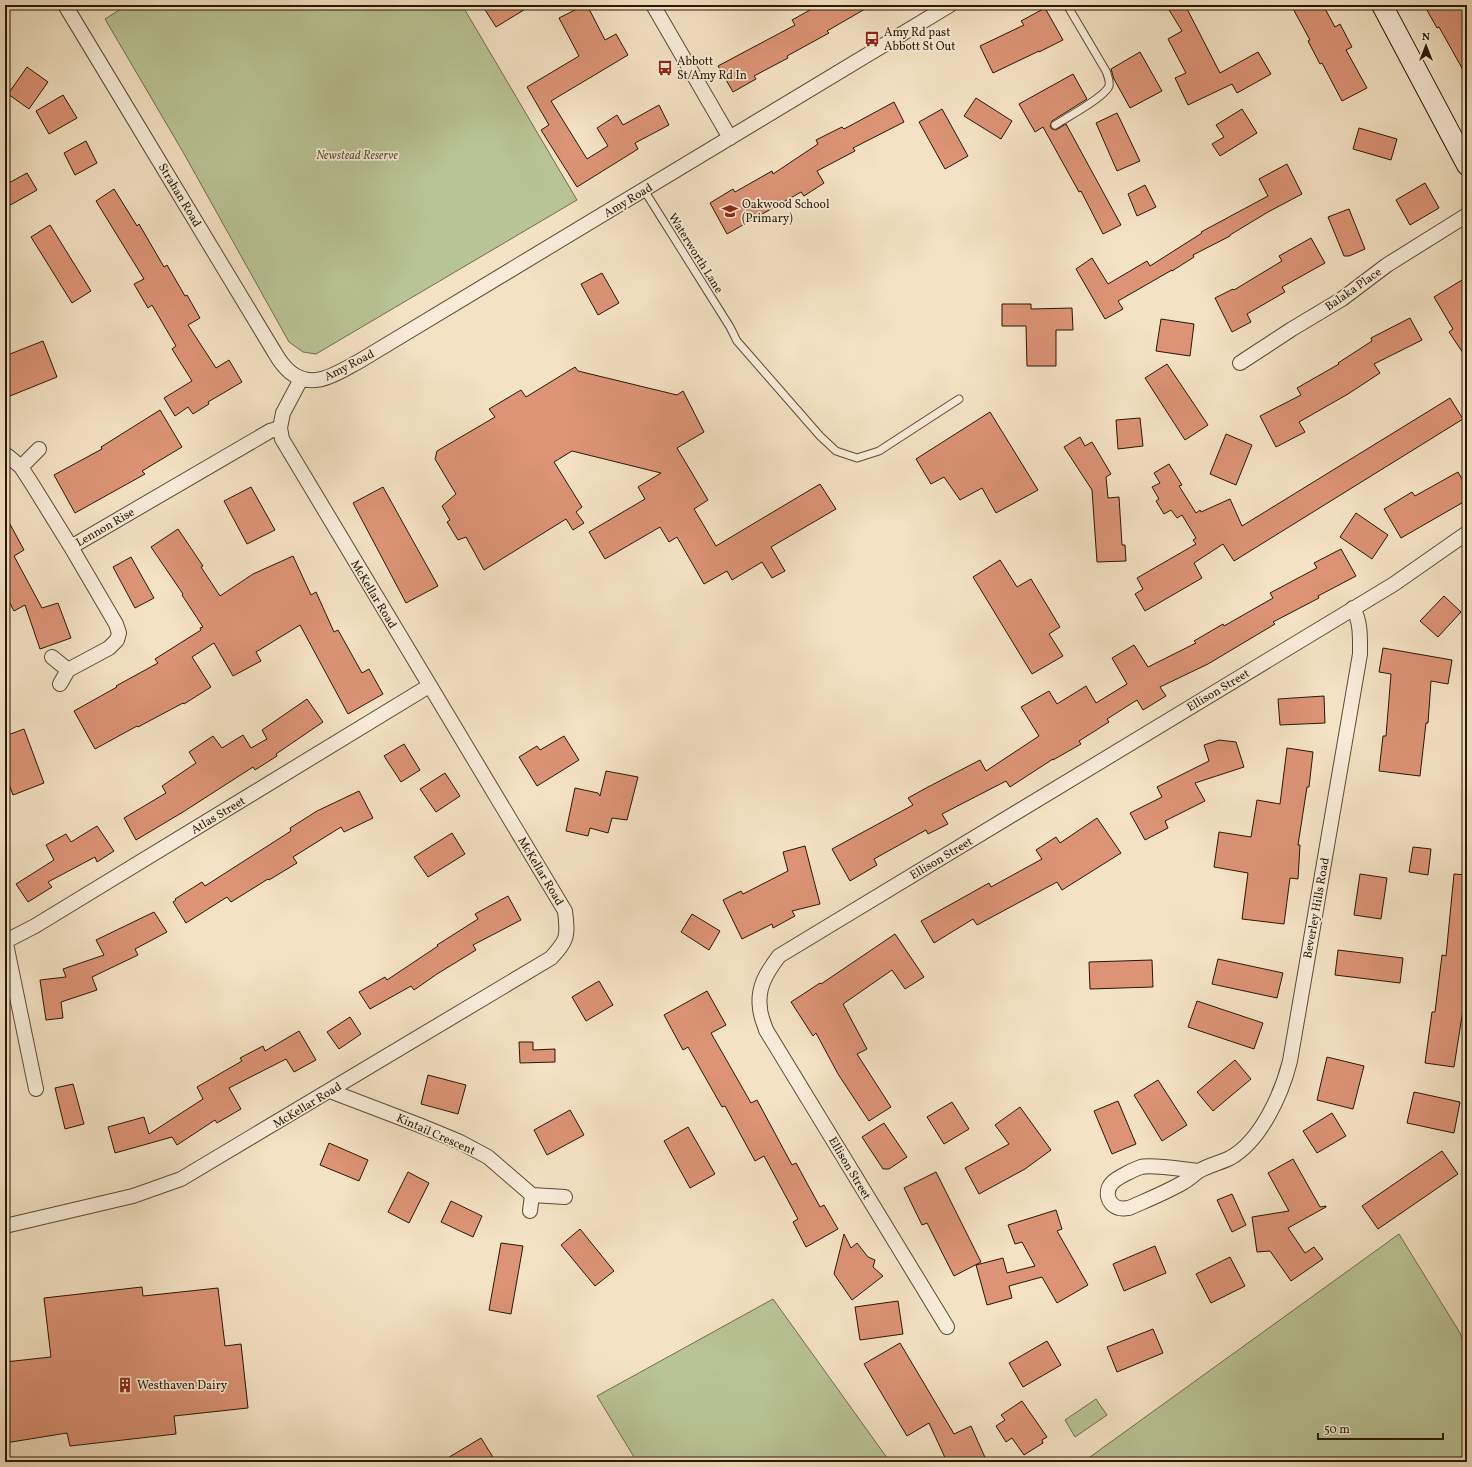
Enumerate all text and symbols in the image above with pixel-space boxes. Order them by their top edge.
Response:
place label: Amy Rd past Abbott St Out [884,25,956,55]
north arrow [1406,26,1446,66]
bus stop icon: Amy Rd past Abbott St Out [863,30,881,48]
text: N [1422,30,1430,45]
place label: Abbott St/Amy Rd In [677,54,747,84]
bus stop icon: Abbott St/Amy Rd In [656,59,674,77]
park label: Newstead Reserve [316,148,398,164]
street label: Strahan Road [154,161,205,231]
street label: Amy Road [601,180,656,222]
place label: Oakwood School (Primary) [742,197,830,227]
school or university icon: Oakwood School (Primary) [721,202,739,220]
street label: Waterworth Lane [664,210,726,297]
street label: Balaka Place [1322,264,1385,315]
street label: Amy Road [322,346,377,385]
street label: Lennon Rise [73,504,138,551]
street label: McKellar Road [346,557,400,632]
street label: Ellison Street [1184,666,1253,716]
street label: Atlas Street [188,793,249,838]
street label: McKellar Road [513,834,567,909]
street label: Ellison Street [907,834,976,884]
street label: Beverley Hills Road [1300,856,1334,960]
street label: McKellar Road [270,1079,345,1133]
street label: Kintail Crescent [394,1110,478,1159]
street label: Ellison Street [824,1134,874,1203]
building icon: Westhaven Dairy [116,1376,134,1394]
place label: Westhaven Dairy [137,1378,228,1394]
scale bar [1318,1415,1443,1441]
text: 50 m [1324,1422,1350,1438]

